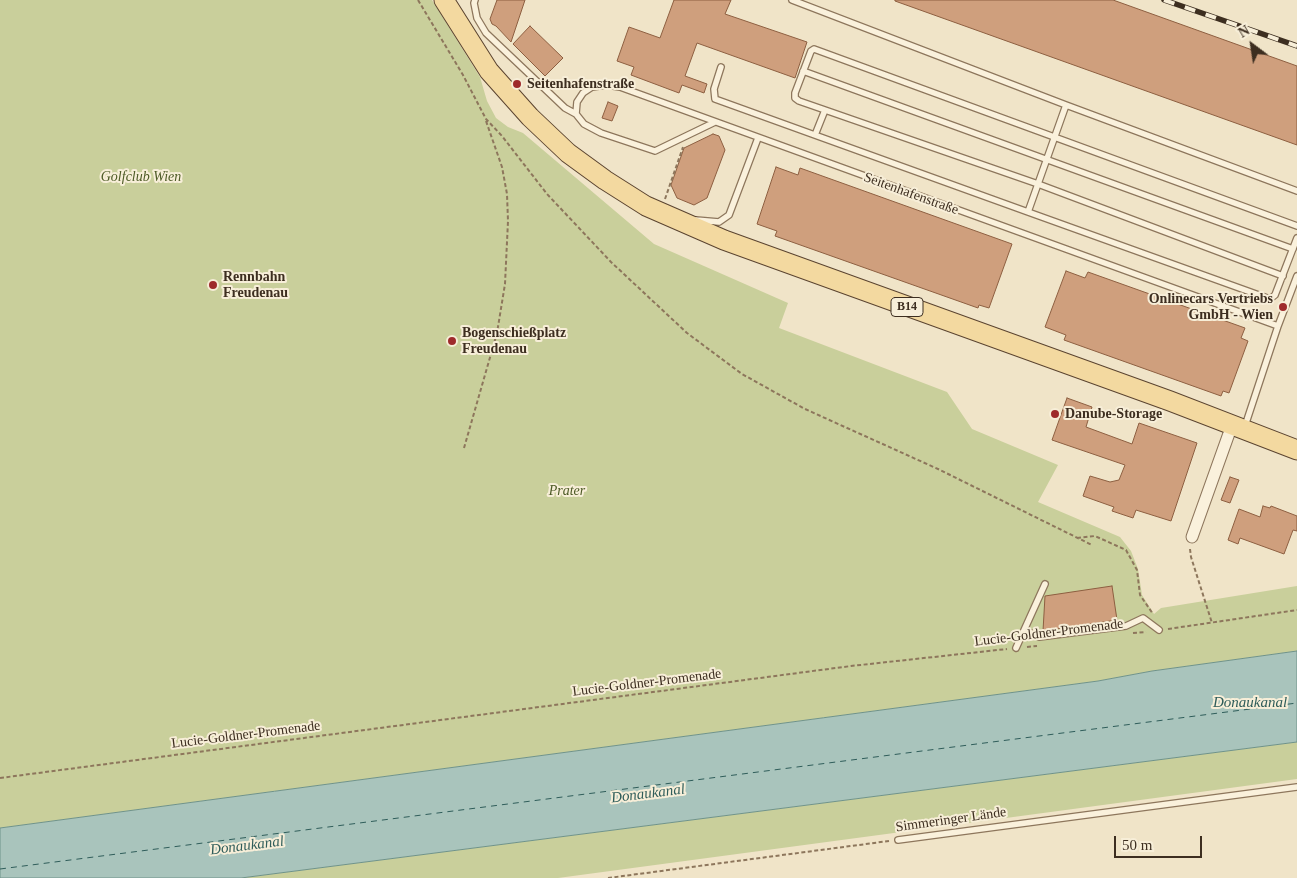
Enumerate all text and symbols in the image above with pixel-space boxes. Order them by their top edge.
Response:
north arrow [1227,20,1277,70]
text: N [1236,23,1252,41]
place label: Seitenhafenstraße [527,76,634,92]
marker: Seitenhafenstraße [511,78,523,90]
park label: Golfclub Wien [101,169,181,185]
street label: Seitenhafenstraße [861,169,961,219]
place label: Rennbahn Freudenau [223,269,288,302]
marker: Rennbahn Freudenau [207,279,219,291]
place label: Onlinecars Vertriebs GmbH - Wien [1149,291,1273,324]
road number: B14 [891,298,923,316]
marker: Onlinecars Vertriebs GmbH - Wien [1277,301,1289,313]
place label: Bogenschießplatz Freudenau [462,325,566,358]
marker: Bogenschießplatz Freudenau [446,335,458,347]
place label: Danube-Storage [1065,406,1162,422]
marker: Danube-Storage [1049,408,1061,420]
park label: Prater [549,483,585,499]
street label: Lucie-Goldner-Promenade [974,616,1124,650]
street label: Lucie-Goldner-Promenade [572,666,722,700]
water label: Donaukanal [1213,694,1287,712]
street label: Lucie-Goldner-Promenade [171,718,321,752]
water label: Donaukanal [610,781,686,807]
street label: Simmeringer Lände [895,804,1007,836]
scale bar [1117,826,1204,858]
water label: Donaukanal [209,833,285,859]
text: 50 m [1122,837,1152,853]

